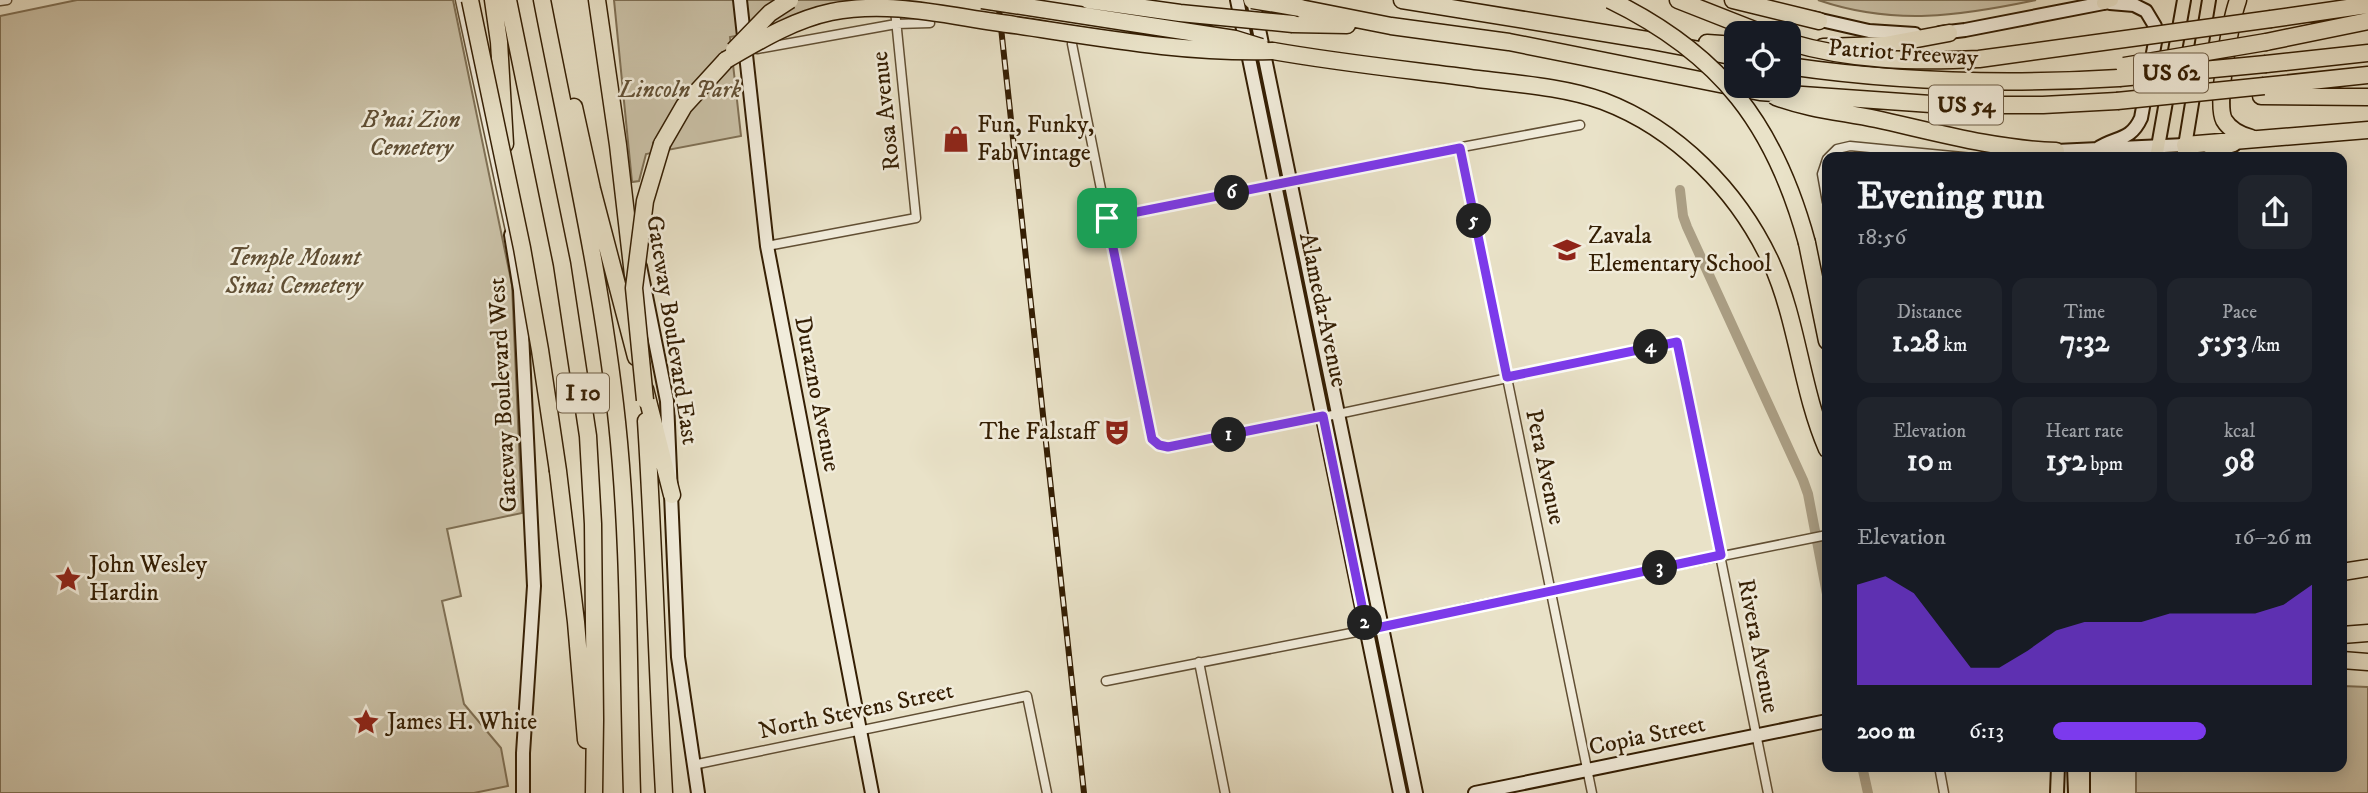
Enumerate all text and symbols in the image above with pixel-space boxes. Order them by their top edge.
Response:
map controls [1724,21,1801,98]
button: locate [1724,21,1801,98]
street label: Patriot Freeway [1827,33,1980,73]
street label: Rosa Avenue [865,50,907,172]
road number: US 62 [2134,54,2208,92]
park label: Lincoln Park [617,75,741,105]
road number: US 54 [1929,86,2003,124]
park label: B'nai Zion Cemetery [361,105,460,163]
place label: Fun, Funky, Fab Vintage [977,110,1094,168]
shop icon: Fun, Funky, Fab Vintage [941,124,971,154]
text: Evening run [1857,173,2044,221]
button: share [2238,175,2312,249]
pin: 6 [1214,176,1250,210]
text: 6 [1227,181,1236,204]
pin [1077,188,1137,248]
icon: arrive [1088,199,1126,237]
pin: 5 [1456,204,1492,238]
text: 5 [1469,209,1478,232]
street label: Gateway Boulevard East [639,213,705,447]
place label: Zavala Elementary School [1588,221,1772,279]
text: 18:56 [1857,223,1906,252]
street label: Alameda Avenue [1292,230,1354,390]
school or university icon: Zavala Elementary School [1552,235,1582,265]
park label: Temple Mount Sinai Cemetery [224,243,364,301]
street label: Gateway Boulevard West [482,276,524,513]
text: Distance [1897,301,1962,324]
text: Time [2064,301,2105,324]
text: Pace [2222,301,2257,324]
street label: Durazno Avenue [787,314,847,474]
text: 1.28 [1892,324,1940,361]
text: 7:32 [2060,324,2109,361]
text: 5:53 [2199,324,2247,361]
pin: 4 [1634,330,1668,364]
text: km [1940,334,1967,357]
text: /km [2247,334,2280,357]
text: 4 [1645,335,1656,358]
road number: I 10 [557,374,609,412]
street label: Pera Avenue [1518,407,1572,527]
place label: The Falstaff [980,417,1100,447]
theatre icon: The Falstaff [1102,417,1132,447]
pin: 1 [1212,418,1246,452]
text: Elevation [1893,420,1966,443]
text: Heart rate [2046,420,2123,443]
text: kcal [2224,420,2255,443]
text: 1 [1225,423,1232,446]
text: 10 [1907,443,1934,480]
text: 152 [2046,443,2086,480]
text: 98 [2225,443,2255,480]
text: m [1934,453,1952,476]
text: bpm [2086,453,2123,476]
text: Elevation [1857,523,1946,552]
text: 16–26 m [2234,523,2312,552]
place label: John Wesley Hardin [87,550,208,608]
pin: 3 [1642,550,1678,586]
text: 3 [1656,556,1663,579]
place icon: John Wesley Hardin [53,564,83,594]
street label: Rivera Avenue [1730,576,1786,716]
pin: 2 [1348,606,1382,640]
text: 2 [1360,611,1369,634]
street label: North Stevens Street [756,676,956,746]
place icon: James H. White [351,707,381,737]
place label: James H. White [385,707,537,737]
street label: Copia Street [1586,709,1708,763]
text: 200 m [1857,717,1915,746]
text: 6:13 [1969,717,2004,746]

